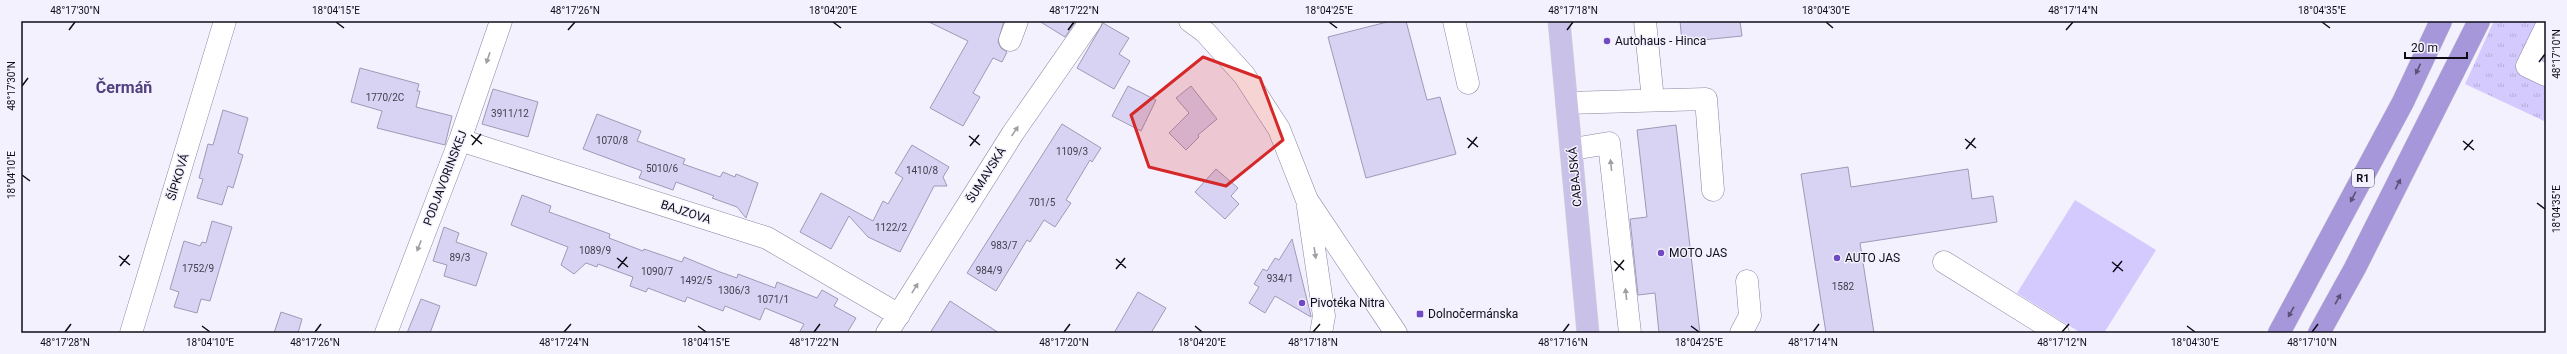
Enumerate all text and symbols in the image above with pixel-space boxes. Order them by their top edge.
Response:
text: 48°17'30"N [50,5,100,16]
text: 18°04'15"E [312,5,360,16]
text: 48°17'26"N [550,5,600,16]
text: 18°04'20"E [809,5,857,16]
text: 48°17'22"N [1049,5,1099,16]
text: 18°04'25"E [1305,5,1353,16]
text: 48°17'18"N [1548,5,1598,16]
text: 18°04'30"E [1802,5,1850,16]
text: 48°17'14"N [2048,5,2098,16]
text: 18°04'35"E [2298,5,2346,16]
text: 48°17'10"N [2551,29,2562,79]
place label: Autohaus - Hinca [1615,34,1706,48]
scale bar [2405,34,2467,60]
marker: Autohaus - Hinca [1602,36,1612,46]
text: 20 m [2411,41,2438,55]
one-way arrow [485,52,491,64]
text: 48°17'30"N [6,61,17,111]
one-way arrow [2415,63,2421,75]
district label: Čermáň [96,77,152,97]
house number: 1770/2C [366,92,405,103]
house number: 3911/12 [491,108,529,119]
one-way arrow [1011,126,1019,136]
street label: PODJAVORINSKEJ [420,129,470,227]
house number: 1070/8 [596,135,628,146]
street label: ŠUMAVSKÁ [963,144,1009,205]
house number: 1109/3 [1056,146,1088,157]
street label: CABAJSKÁ [1564,146,1585,208]
text: 18°04'10"E [6,151,17,199]
street label: ŠÍPKOVÁ [163,151,192,202]
one-way arrow [1608,159,1615,171]
house number: 5010/6 [646,163,678,174]
house number: 1410/8 [906,165,938,176]
road number: R1 [2352,169,2374,187]
one-way arrow [2395,178,2401,189]
text: 18°04'35"E [2551,185,2562,233]
one-way arrow [2350,191,2356,203]
street label: BAJZOVA [659,197,713,227]
house number: 701/5 [1029,197,1056,208]
house number: 1122/2 [875,222,907,233]
one-way arrow [416,240,422,252]
house number: 983/7 [991,240,1018,251]
house number: 1089/9 [579,245,611,256]
place label: MOTO JAS [1669,246,1727,260]
one-way arrow [1312,247,1318,259]
marker: MOTO JAS [1656,248,1666,258]
place label: AUTO JAS [1845,251,1900,265]
house number: 89/3 [450,252,471,263]
marker: AUTO JAS [1832,253,1842,263]
house number: 1752/9 [182,263,214,274]
house number: 984/9 [976,265,1002,276]
house number: 1090/7 [641,266,673,277]
house number: 934/1 [1267,273,1293,284]
house number: 1492/5 [680,275,712,286]
house number: 1582 [1832,281,1855,292]
one-way arrow [912,282,919,294]
house number: 1306/3 [718,285,750,296]
one-way arrow [1622,288,1629,300]
one-way arrow [2335,293,2341,305]
house number: 1071/1 [757,294,789,305]
place label: Pivotéka Nitra [1310,296,1385,310]
marker: Pivotéka Nitra [1297,298,1307,308]
one-way arrow [2288,306,2295,317]
place label: Dolnočermánska [1428,307,1518,321]
marker: Dolnočermánska [1415,309,1425,319]
text: 48°17'28"N [40,337,90,348]
text: 18°04'10"E [186,337,234,348]
text: 48°17'26"N [290,337,340,348]
text: 48°17'24"N [539,337,589,348]
text: 18°04'15"E [682,337,730,348]
text: 48°17'22"N [789,337,839,348]
text: 48°17'20"N [1039,337,1089,348]
text: 18°04'20"E [1178,337,1226,348]
text: 48°17'18"N [1288,337,1338,348]
text: 48°17'16"N [1538,337,1588,348]
text: 18°04'25"E [1675,337,1723,348]
text: 48°17'14"N [1788,337,1838,348]
text: 48°17'12"N [2037,337,2087,348]
text: 18°04'30"E [2171,337,2219,348]
text: 48°17'10"N [2287,337,2337,348]

